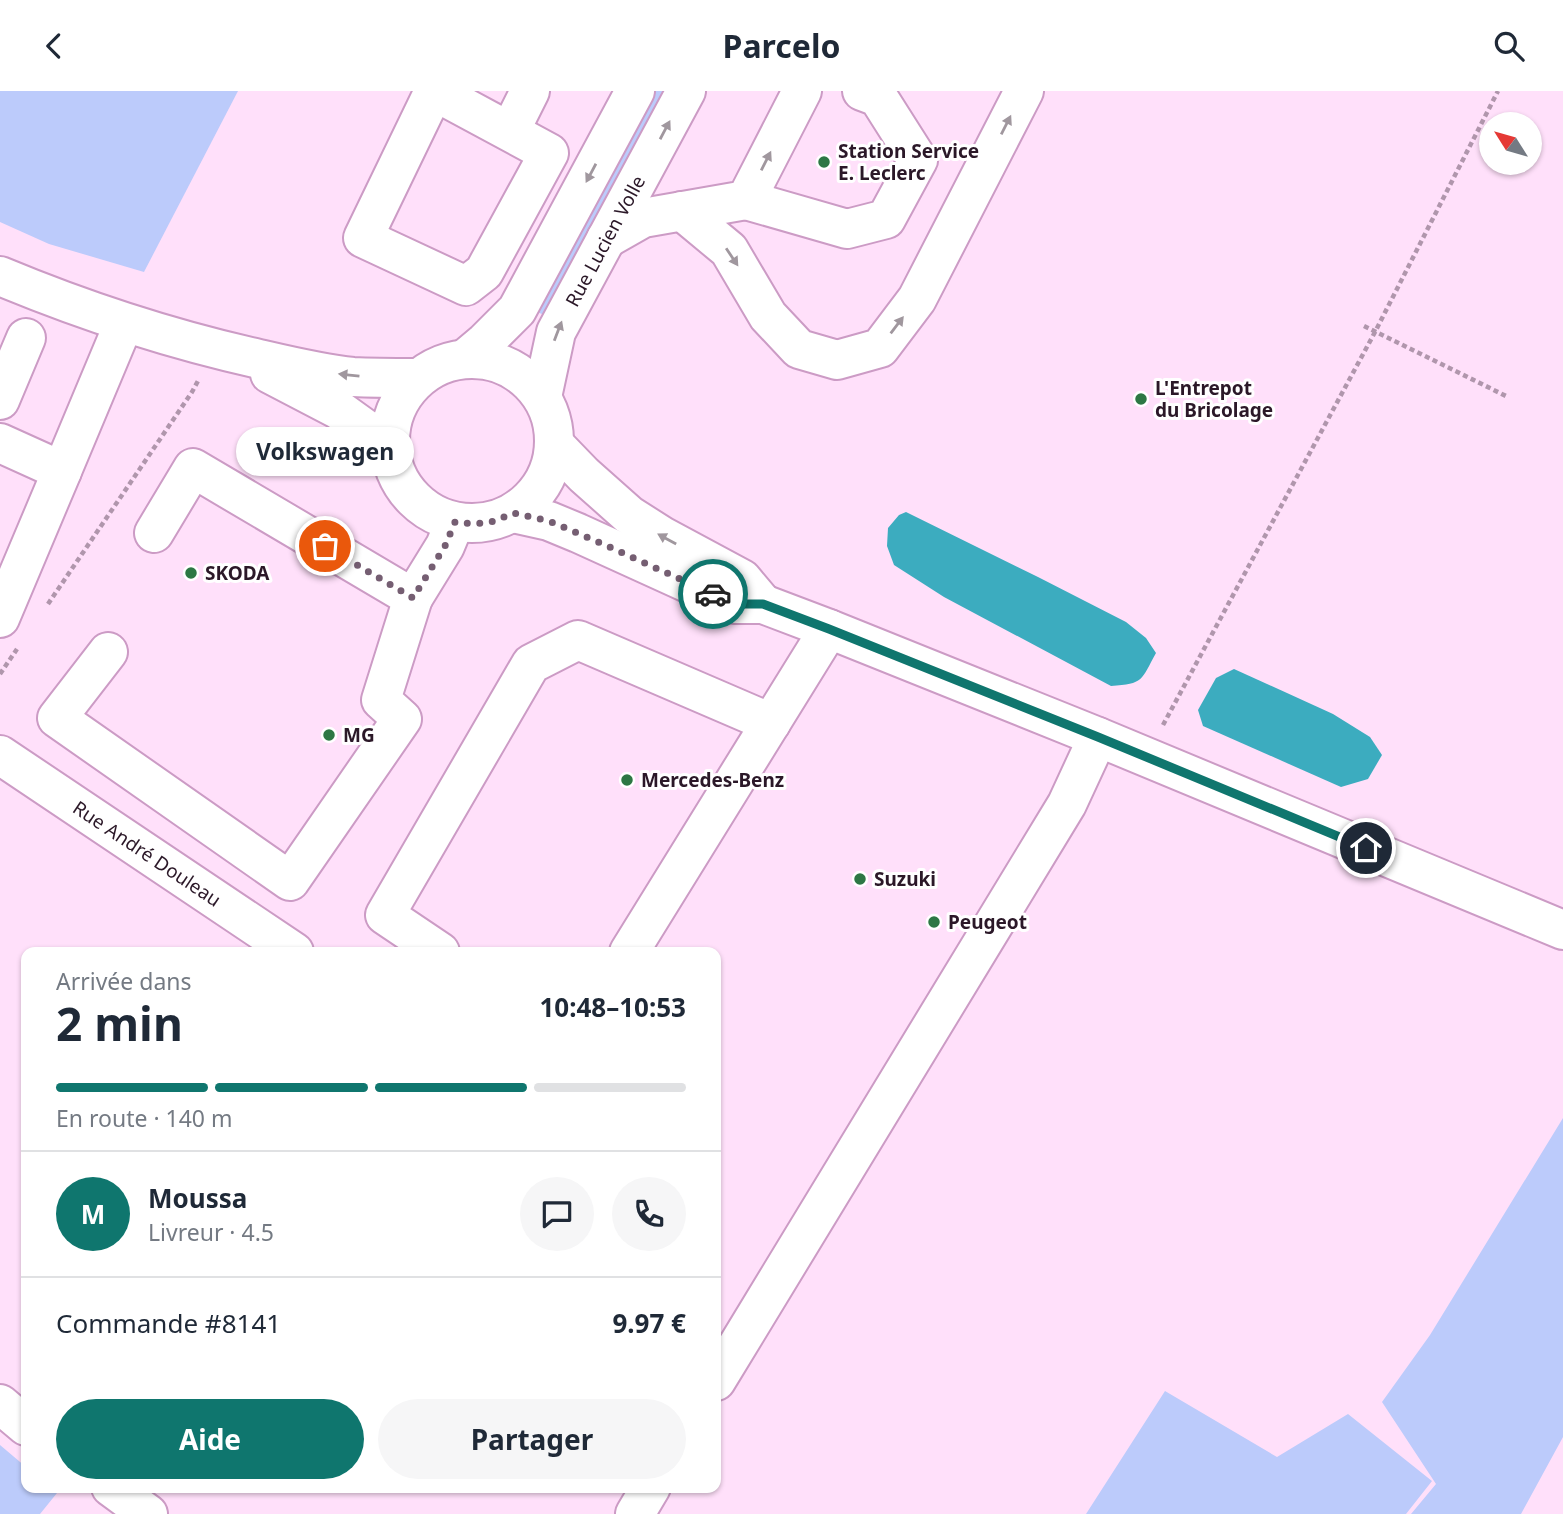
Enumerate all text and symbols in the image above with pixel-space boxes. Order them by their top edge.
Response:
text: Parcelo [723,24,840,67]
icon: back [35,27,73,65]
icon: search [1490,27,1528,65]
north arrow [1479,112,1542,175]
map controls [1479,112,1542,175]
one-way arrow [1000,116,1012,135]
one-way arrow [659,120,671,140]
place label: Station Service E. Leclerc [838,138,979,186]
one-way arrow [760,151,772,171]
marker: Station Service E. Leclerc [816,154,832,170]
one-way arrow [585,163,597,183]
street label: Rue Lucien Volle [559,171,651,311]
one-way arrow [725,248,739,266]
one-way arrow [890,316,904,334]
one-way arrow [553,320,564,341]
one-way arrow [338,370,360,381]
place label: L'Entrepot du Bricolage [1155,375,1273,423]
marker: L'Entrepot du Bricolage [1133,391,1149,407]
callout: Volkswagen [236,427,414,476]
text: Volkswagen [256,435,394,467]
pin [295,516,355,576]
icon: bag [306,527,344,565]
one-way arrow [658,533,677,545]
courier [678,559,748,629]
place label: SKODA [205,560,270,586]
marker: SKODA [183,565,199,581]
icon: car [694,575,732,613]
place label: MG [343,722,375,748]
marker: MG [321,727,337,743]
place label: Mercedes-Benz [641,767,784,793]
marker: Mercedes-Benz [619,772,635,788]
street label: Rue André Douleau [68,795,226,913]
pin [1336,818,1396,878]
icon: home [1347,829,1385,867]
place label: Suzuki [874,866,936,892]
marker: Suzuki [852,871,868,887]
place label: Peugeot [948,909,1027,935]
marker: Peugeot [926,914,942,930]
text: Arrivée dans [56,965,192,997]
text: 10:48–10:53 [539,989,686,1025]
text: 2 min [56,992,183,1054]
text: En route · 140 m [56,1102,233,1134]
button: chat [520,1177,594,1251]
button: phone [612,1177,686,1251]
text: Moussa [148,1180,247,1216]
text: M [81,1196,105,1232]
text: Livreur · 4.5 [148,1216,274,1248]
text: Commande #8141 [56,1305,281,1341]
text: 9.97 € [612,1305,686,1341]
button: Aide [56,1399,364,1479]
button: Partager [378,1399,686,1479]

